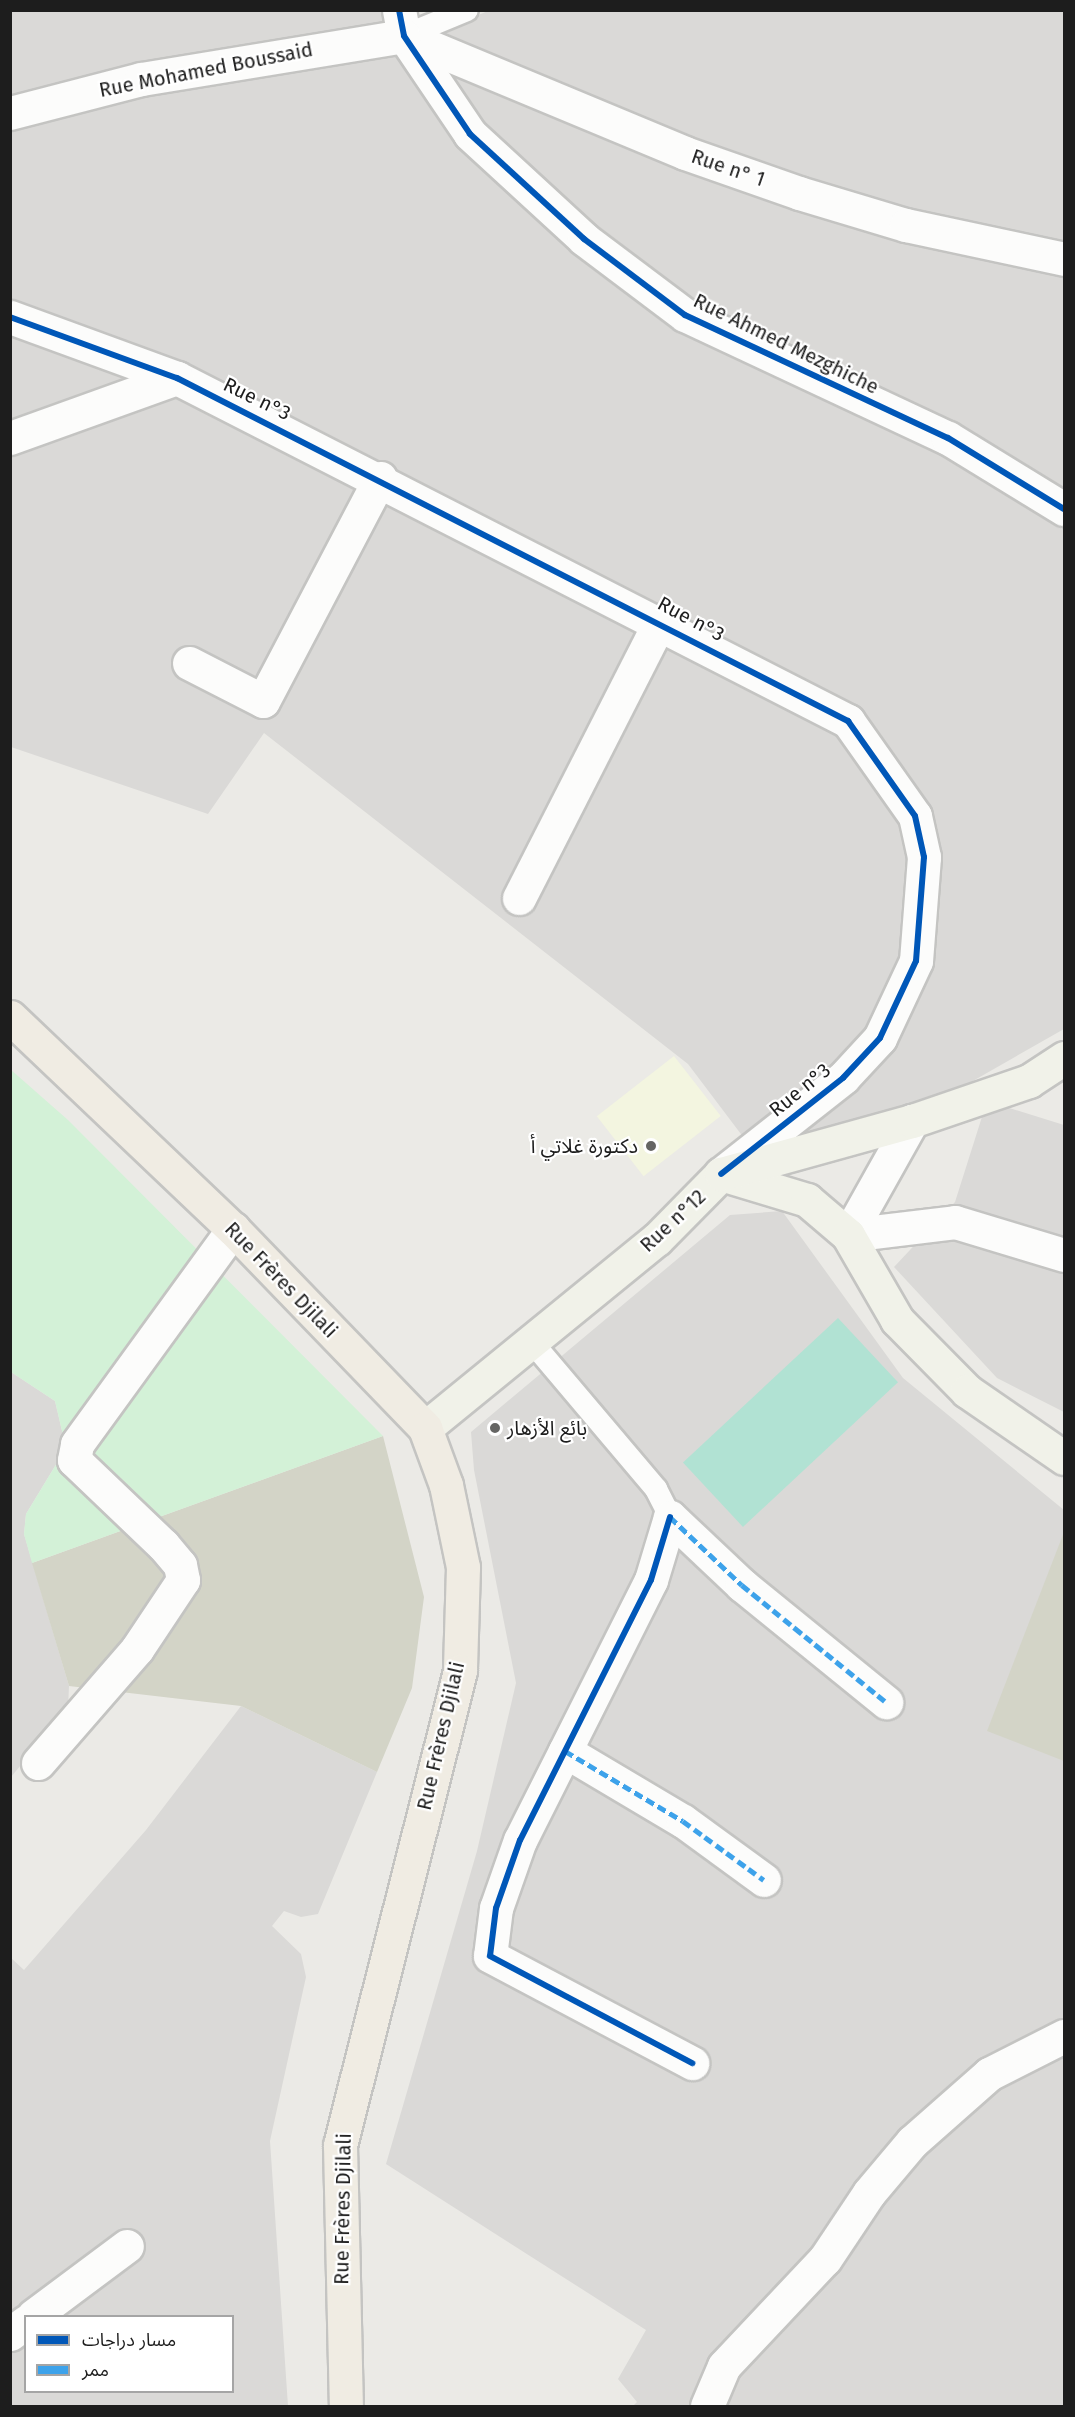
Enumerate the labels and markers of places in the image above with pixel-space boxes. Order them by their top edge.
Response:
place label: دكتورة غلاتي أ [531,1134,638,1158]
marker: دكتورة غلاتي أ [642,1137,660,1155]
place label: بائع الأزهار [507,1416,587,1440]
marker: بائع الأزهار [488,1421,502,1435]

